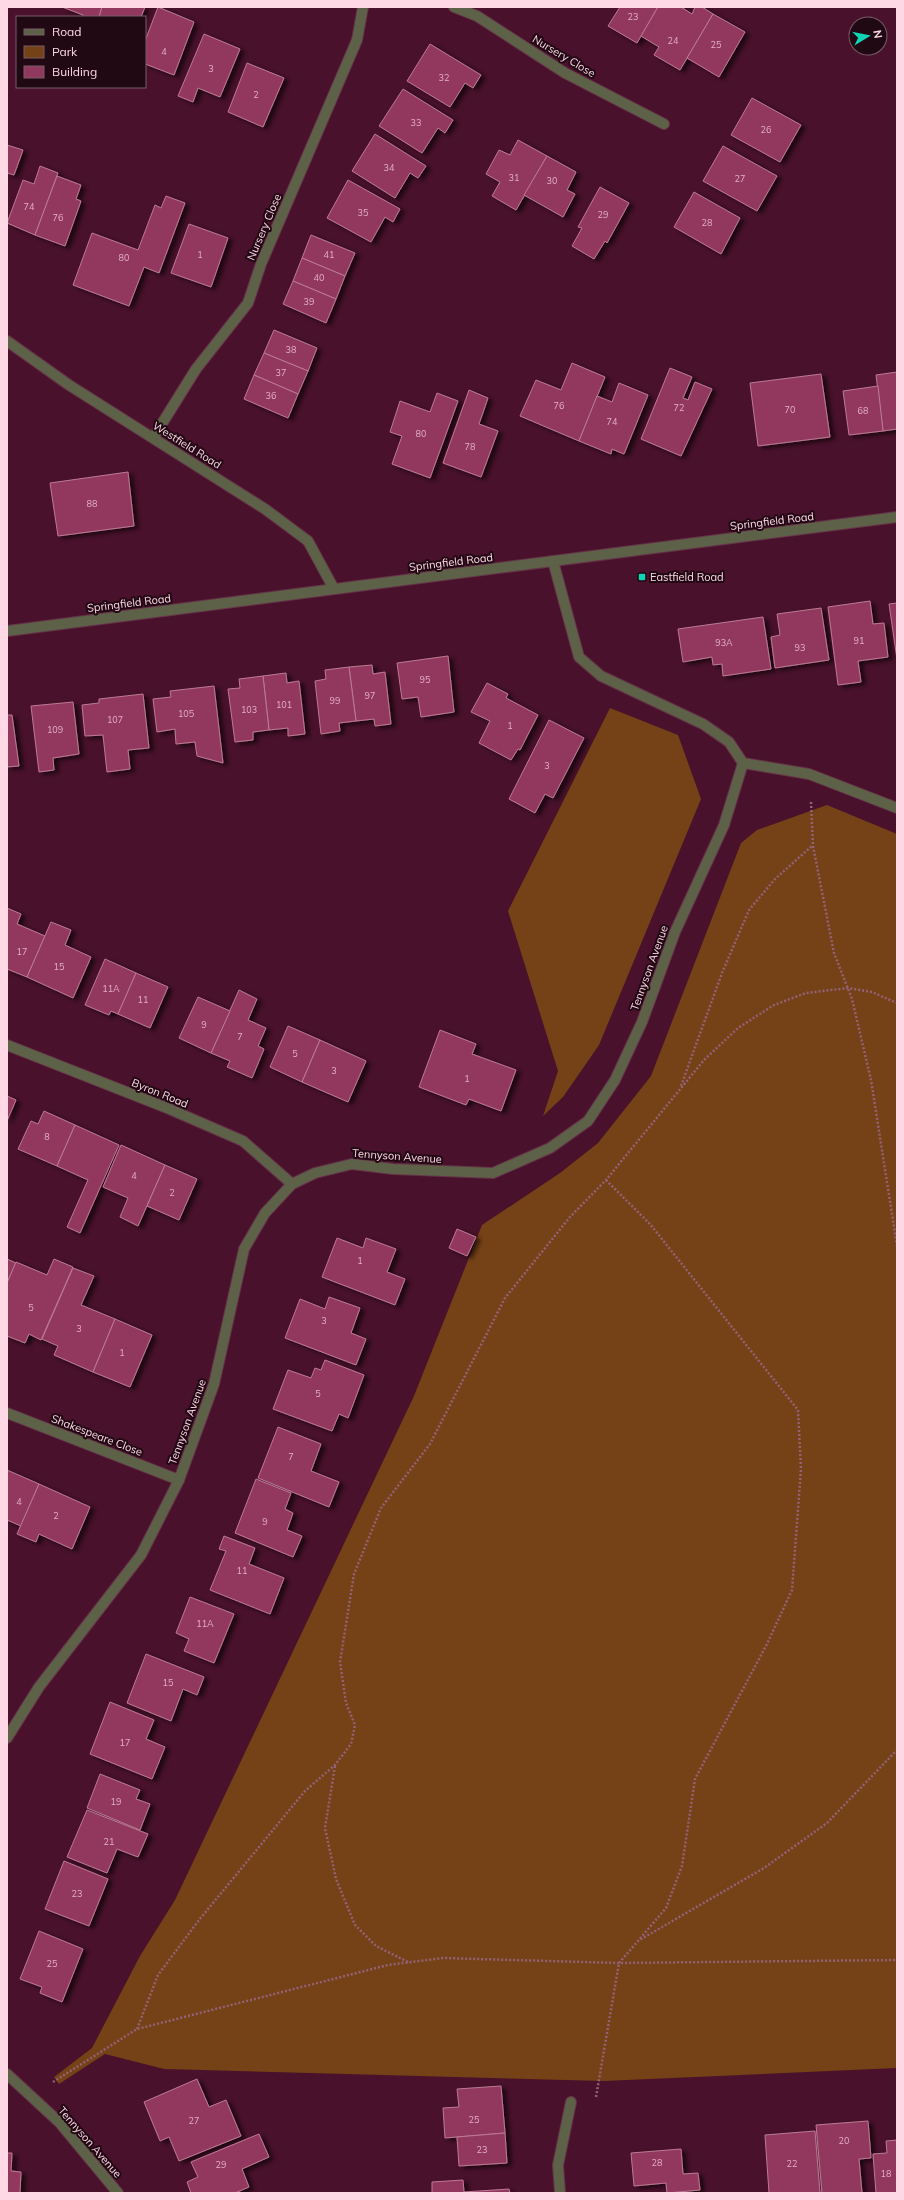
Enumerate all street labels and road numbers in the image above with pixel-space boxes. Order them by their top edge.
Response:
street label: Nursery Close [530,32,598,80]
street label: Nursery Close [244,192,284,262]
street label: Westfield Road [150,418,224,472]
street label: Springfield Road [729,509,815,533]
street label: Springfield Road [408,550,494,574]
street label: Springfield Road [86,591,172,615]
street label: Tennyson Avenue [627,923,671,1013]
street label: Byron Road [130,1075,190,1111]
street label: Tennyson Avenue [352,1146,442,1166]
street label: Tennyson Avenue [165,1377,209,1467]
street label: Shakespeare Close [49,1411,145,1459]
street label: Tennyson Avenue [55,2104,125,2180]

